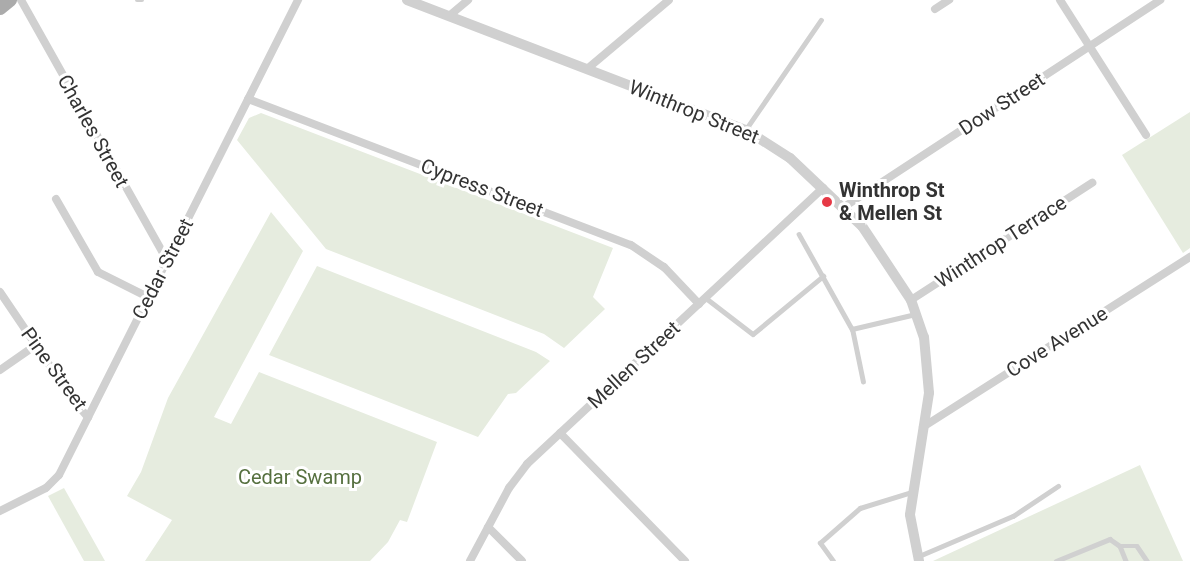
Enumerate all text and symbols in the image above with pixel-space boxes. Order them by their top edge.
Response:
street label: Dow Street [955,67,1049,141]
street label: Charles Street [52,70,134,192]
street label: Winthrop Street [625,75,763,149]
street label: Cypress Street [417,154,547,222]
place label: Winthrop St & Mellen St [839,178,945,225]
street label: Winthrop Terrace [931,191,1071,293]
marker: Winthrop St & Mellen St [820,195,834,209]
street label: Cedar Street [127,214,199,324]
street label: Cove Avenue [1002,301,1112,383]
street label: Mellen Street [583,316,685,414]
street label: Pine Street [16,323,92,415]
park label: Cedar Swamp [238,465,362,489]

